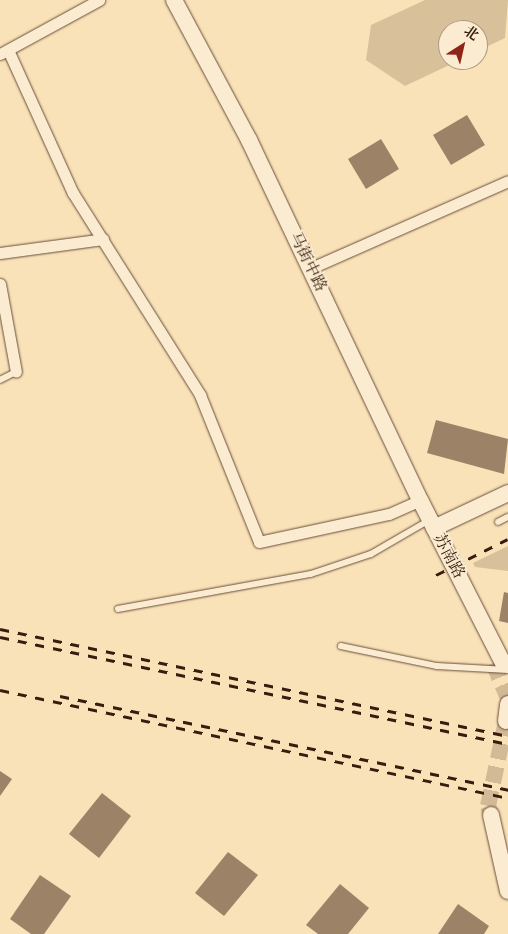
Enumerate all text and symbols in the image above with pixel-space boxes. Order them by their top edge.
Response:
north arrow [438,20,488,70]
text: 北 [460,22,482,45]
street label: 马街中路 [285,229,331,295]
street label: 苏南路 [429,530,469,582]

